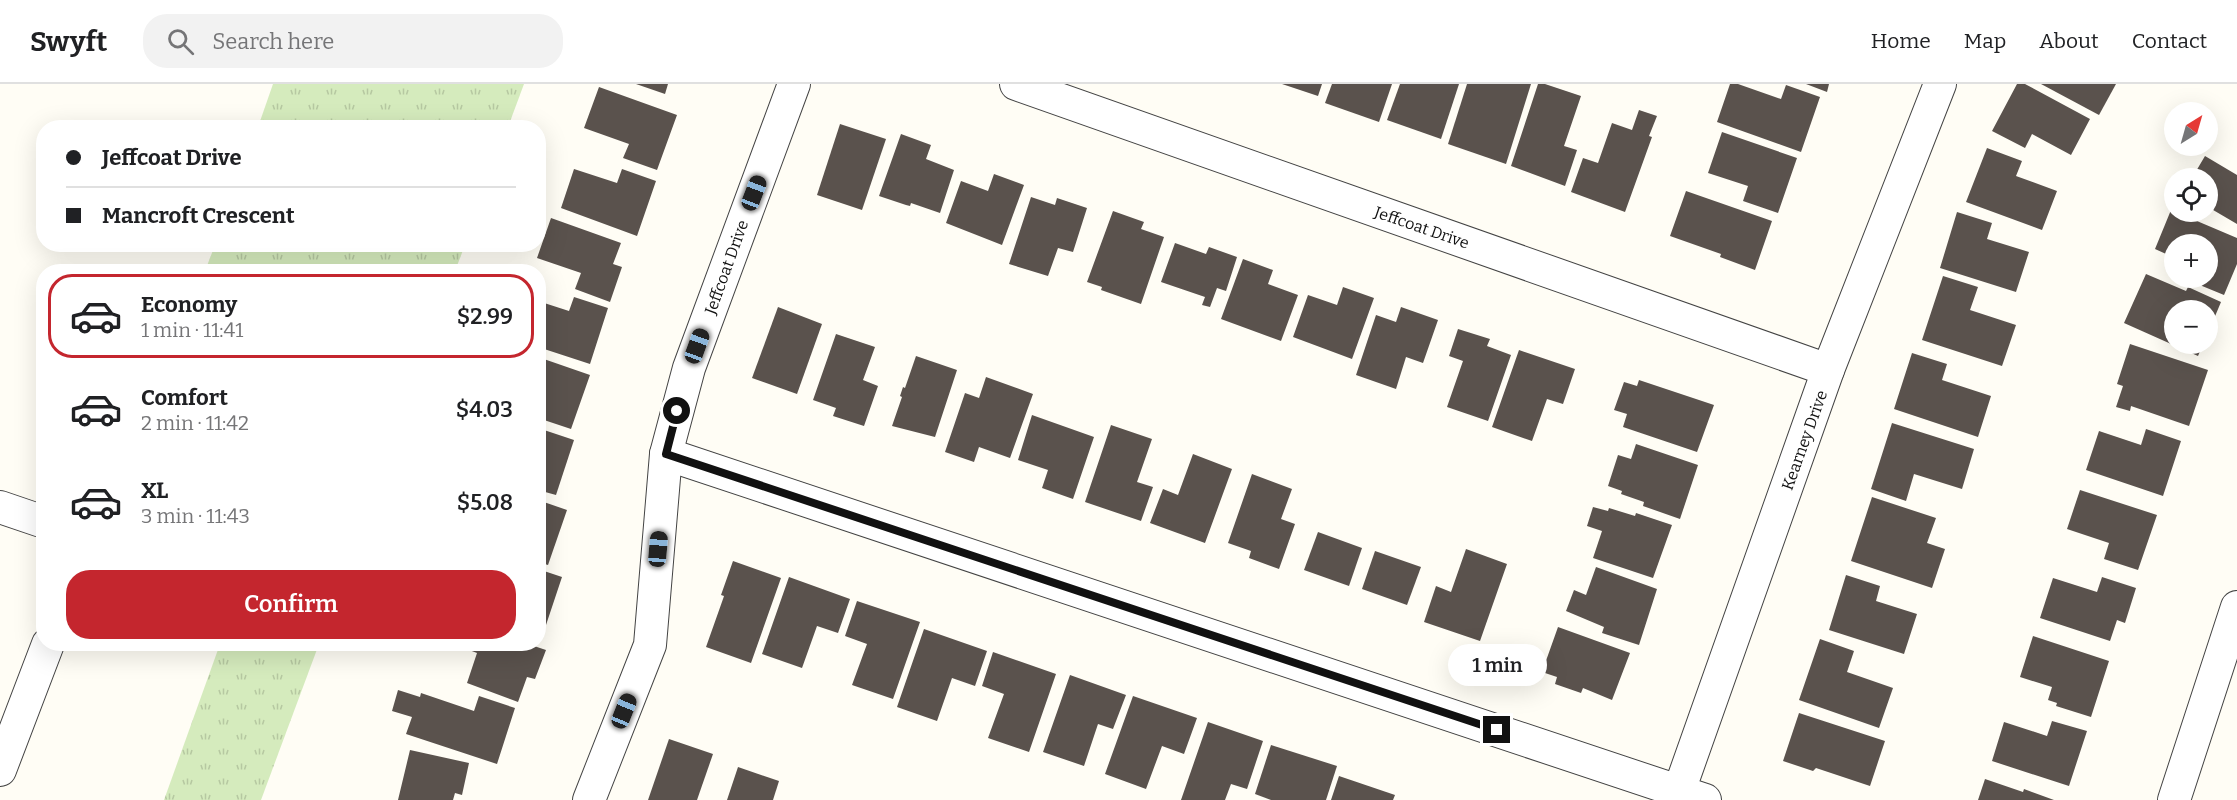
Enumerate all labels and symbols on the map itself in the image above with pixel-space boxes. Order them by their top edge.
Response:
north arrow [2164,102,2218,156]
car [739,173,769,213]
street label: Jeffcoat Drive [1371,202,1472,253]
street label: Jeffcoat Drive [700,217,752,318]
car [682,326,712,366]
street label: Kearney Drive [1778,388,1831,493]
route start [663,397,690,424]
car [647,530,669,568]
callout: 1 min [1448,643,1546,685]
car [609,691,639,731]
route end [1483,716,1510,743]

